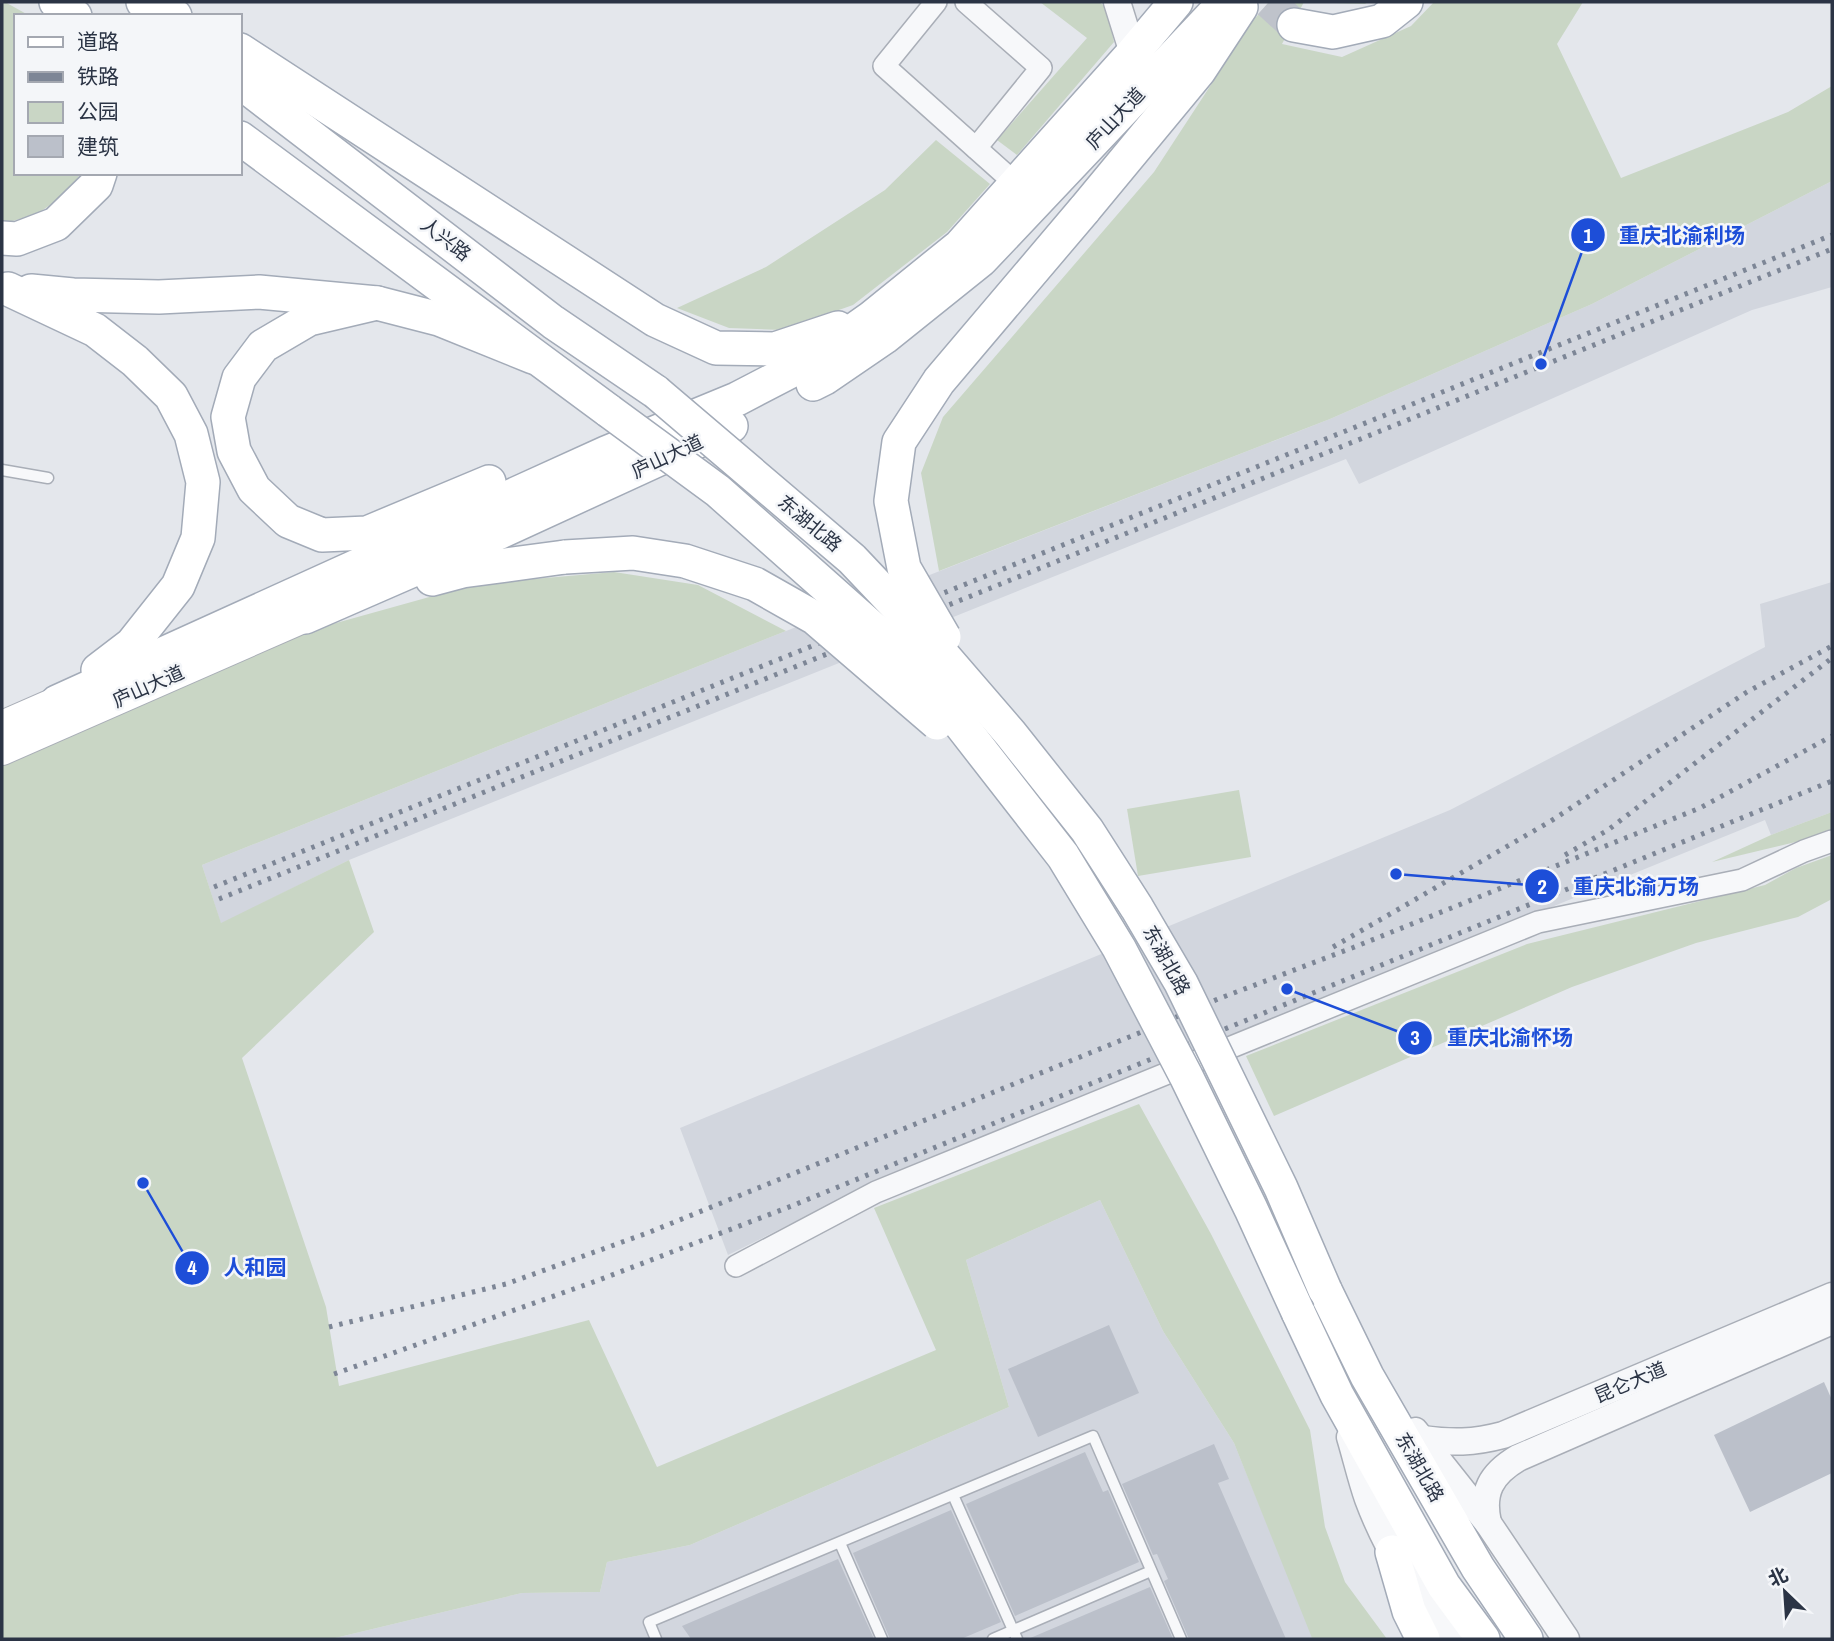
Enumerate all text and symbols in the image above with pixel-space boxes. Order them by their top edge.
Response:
legend [14,14,242,175]
text: 道路 [77,27,119,56]
text: 铁路 [77,62,119,91]
street label: 庐山大道 [1080,81,1150,155]
text: 公园 [77,97,119,126]
text: 建筑 [77,132,119,161]
street label: 人兴路 [416,211,476,267]
callout: 重庆北渝利场 [1570,214,1759,256]
text: 1 [1583,221,1593,250]
text: 重庆北渝利场 [1619,221,1745,250]
street label: 庐山大道 [627,428,707,484]
street label: 东湖北路 [773,489,847,557]
street label: 庐山大道 [108,659,188,713]
callout: 重庆北渝万场 [1524,865,1713,907]
text: 2 [1537,872,1547,901]
text: 重庆北渝万场 [1573,872,1699,901]
street label: 东湖北路 [1137,920,1197,1000]
callout: 重庆北渝怀场 [1398,1017,1587,1059]
text: 3 [1410,1023,1420,1052]
text: 重庆北渝怀场 [1447,1023,1573,1052]
callout: 人和园 [174,1247,300,1289]
text: 4 [187,1253,197,1282]
text: 人和园 [224,1253,287,1282]
street label: 昆仑大道 [1590,1355,1670,1409]
street label: 东湖北路 [1390,1428,1450,1506]
north arrow [1750,1557,1820,1627]
text: 北 [1764,1561,1792,1592]

